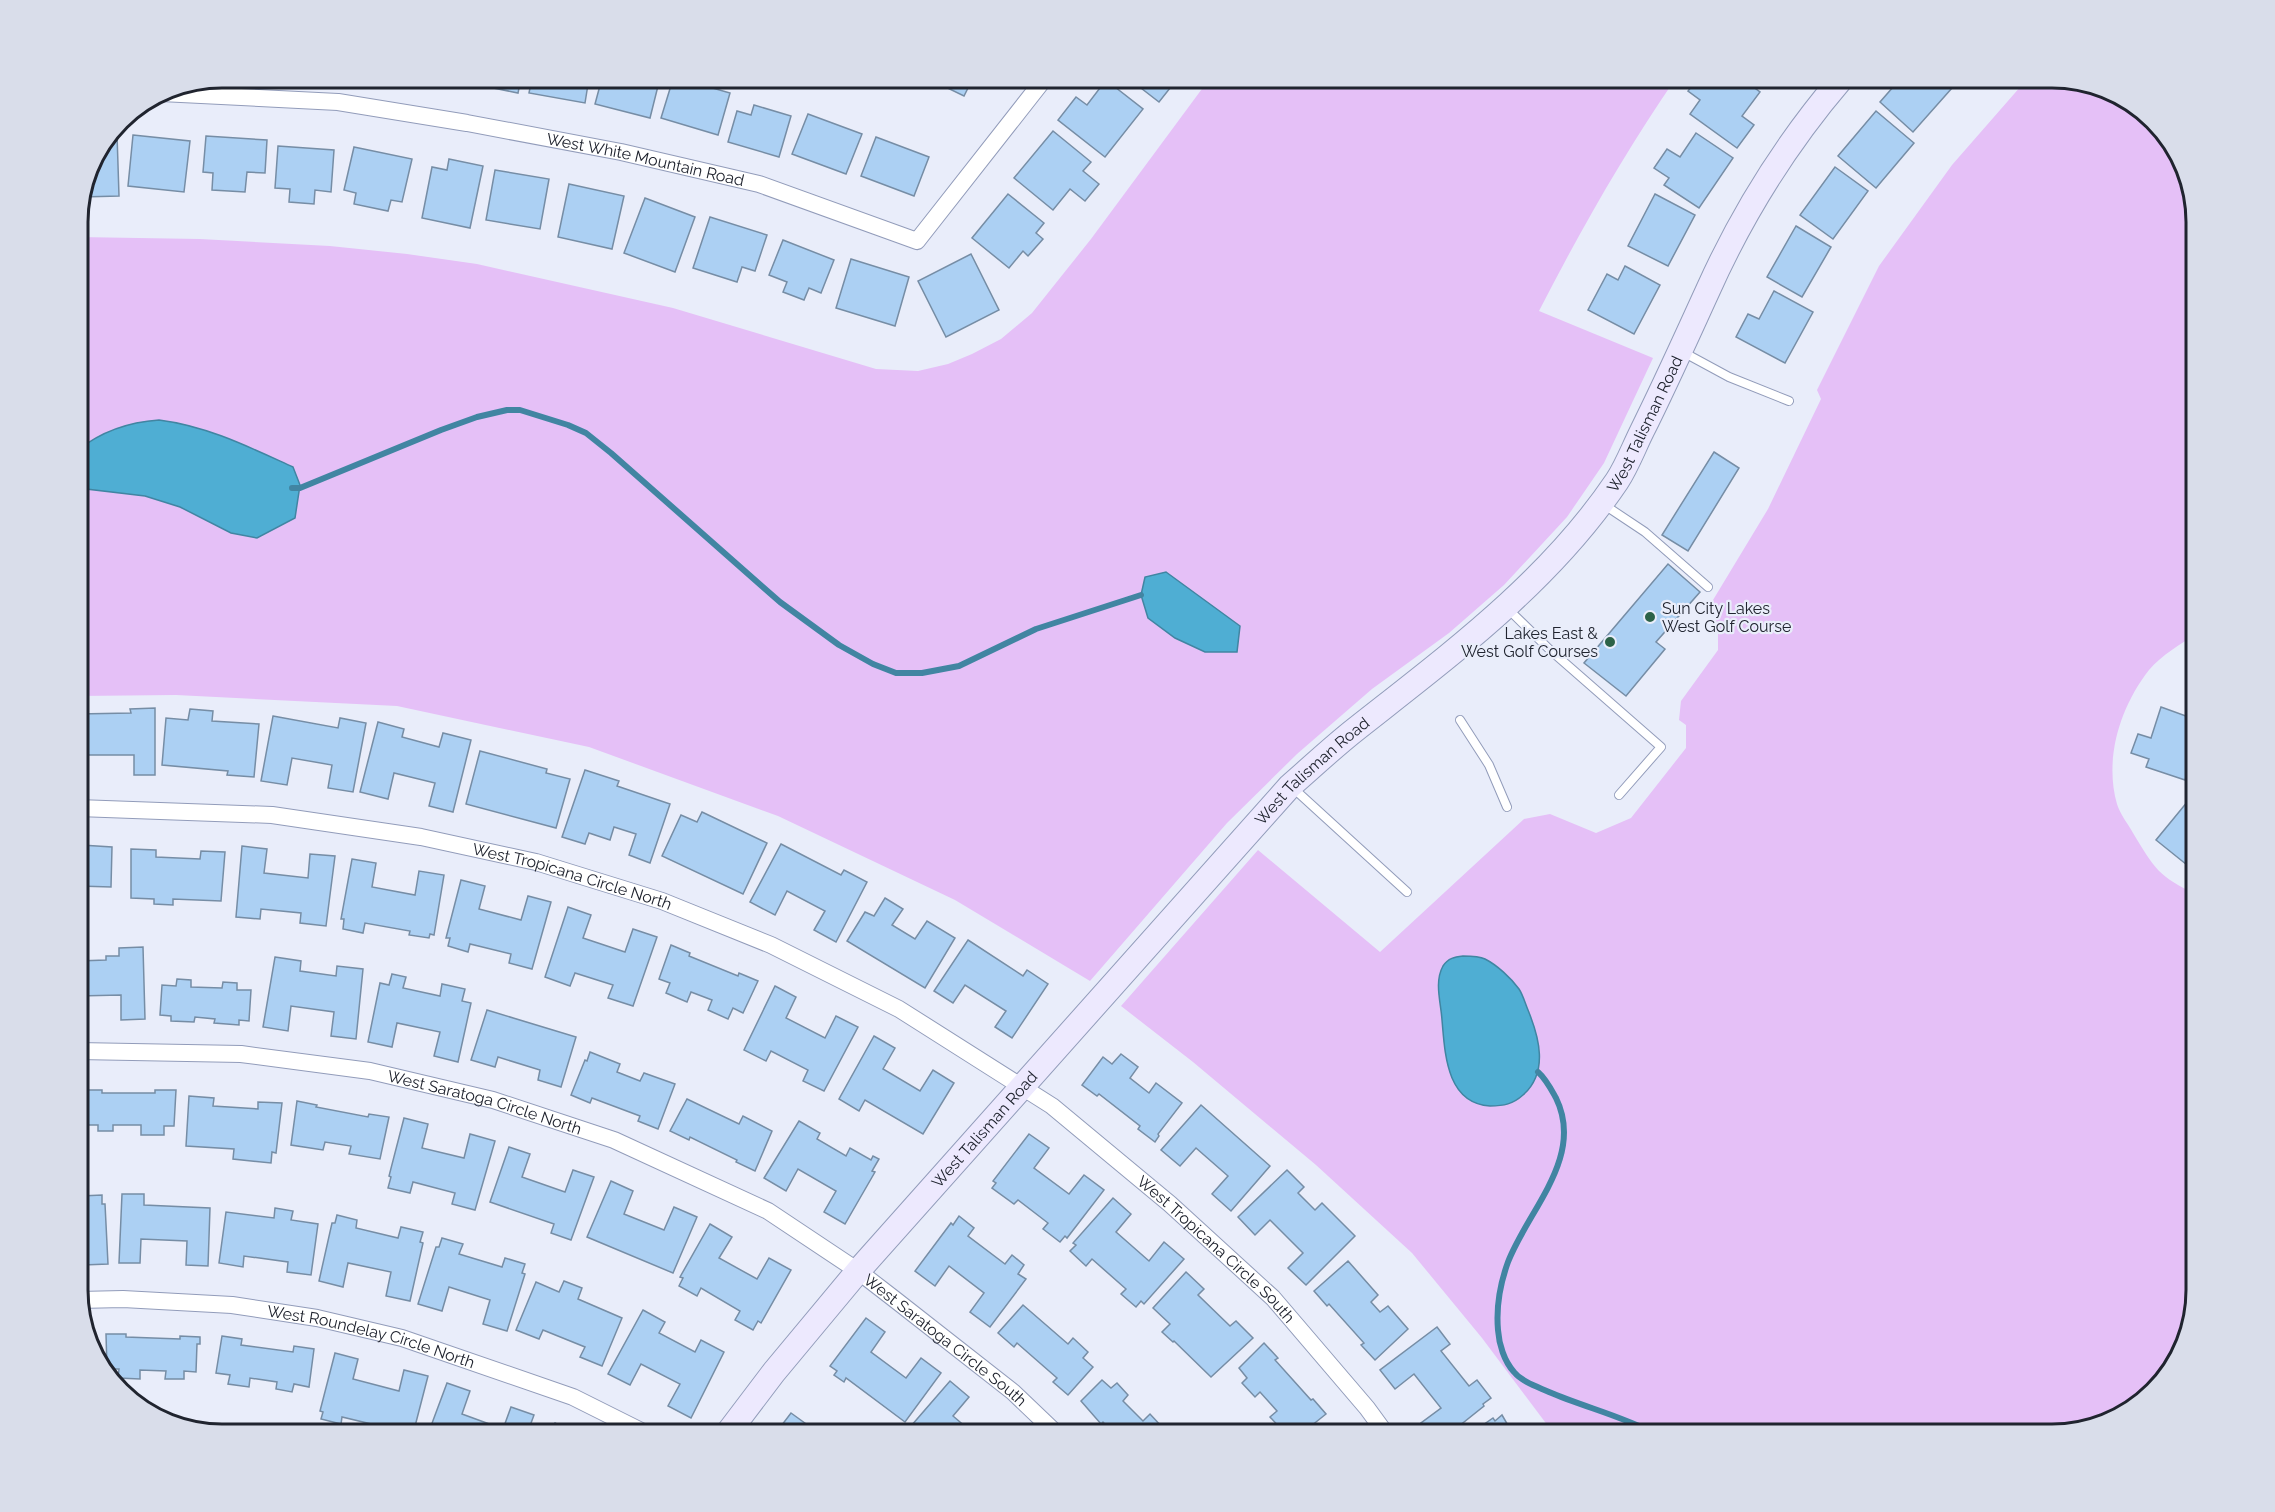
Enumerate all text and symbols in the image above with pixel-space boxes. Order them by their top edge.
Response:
street label: West White Mountain Road [545,129,746,190]
street label: West Talisman Road [1603,353,1687,496]
place label: Sun City Lakes West Golf Course [1662,599,1791,636]
marker: Sun City Lakes West Golf Course [1643,610,1657,624]
place label: Lakes East & West Golf Courses [1461,624,1598,661]
marker: Lakes East & West Golf Courses [1603,635,1617,649]
street label: West Talisman Road [1251,713,1373,829]
street label: West Tropicana Circle North [471,839,675,914]
street label: West Saratoga Circle North [386,1066,584,1139]
street label: West Talisman Road [928,1067,1041,1192]
street label: West Tropicana Circle South [1133,1172,1299,1327]
street label: West Saratoga Circle South [860,1270,1031,1410]
street label: West Roundelay Circle North [266,1302,477,1372]

